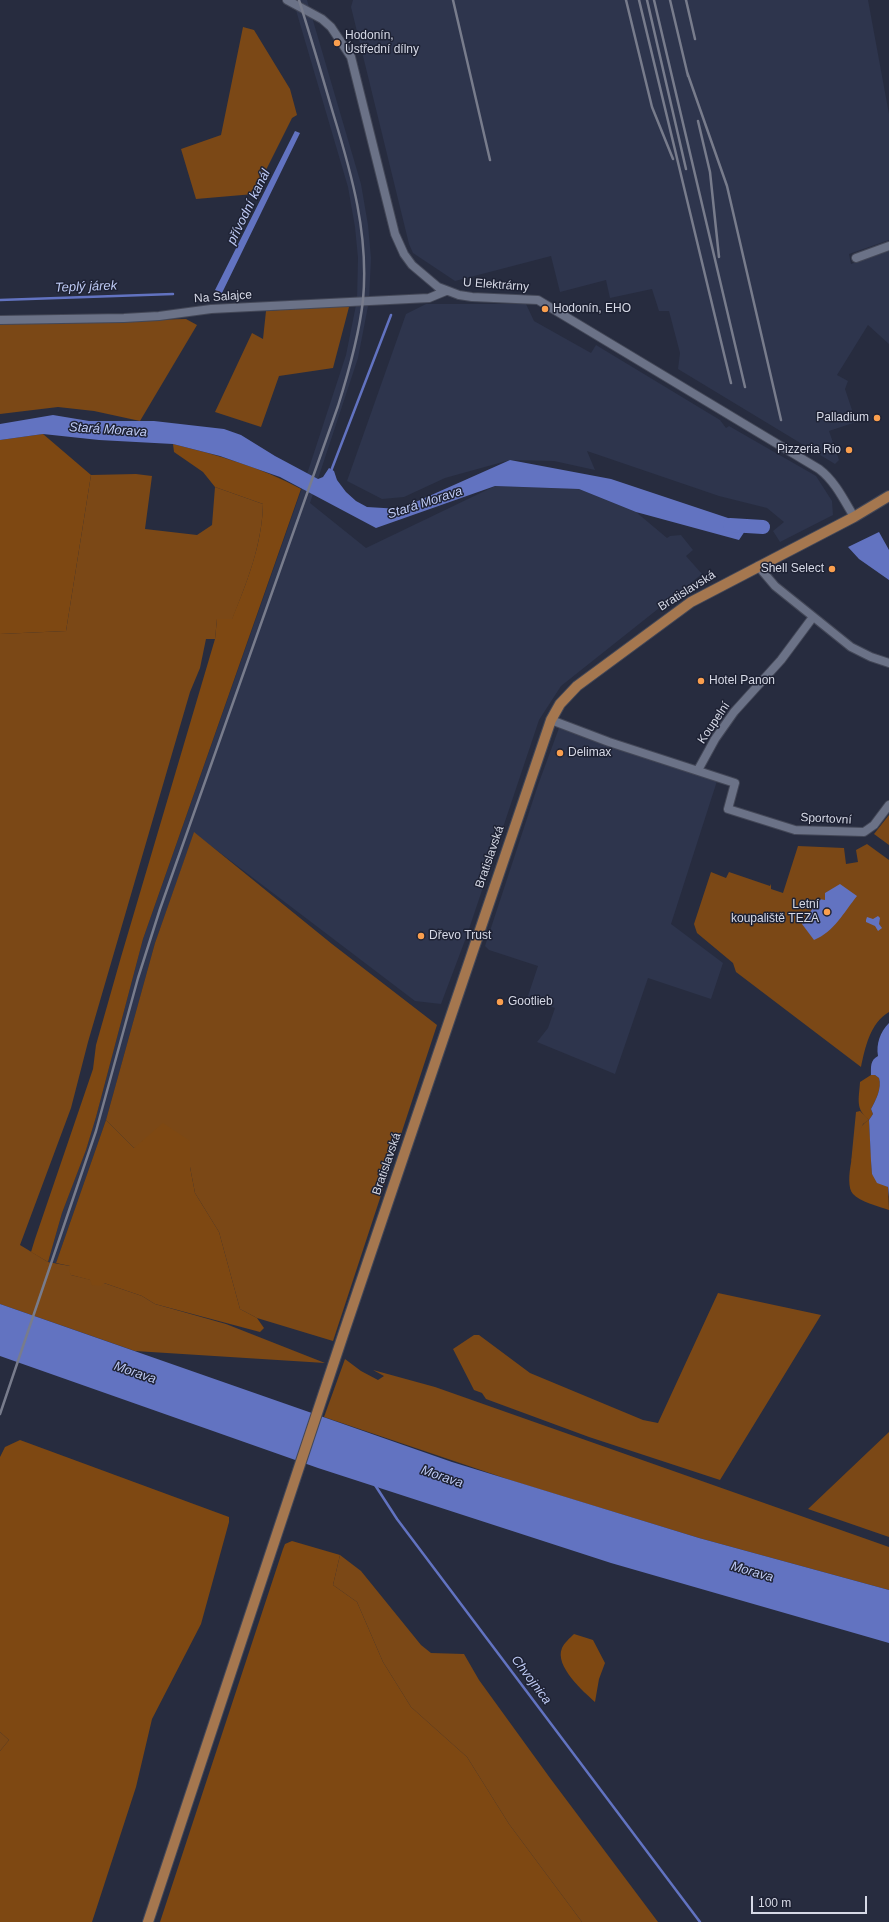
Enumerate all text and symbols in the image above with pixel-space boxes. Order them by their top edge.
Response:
place label: Hodonín, Ústřední dílny [345,29,419,57]
marker: Hodonín, Ústřední dílny [332,38,342,48]
water label: přívodní kanál [224,167,274,247]
street label: U Elektrárny [463,276,529,294]
water label: Teplý járek [55,278,117,296]
street label: Na Salajce [194,288,252,306]
place label: Hodonín, EHO [553,302,631,316]
marker: Hodonín, EHO [540,304,550,314]
place label: Palladium [816,411,869,425]
marker: Palladium [872,413,882,423]
water label: Stará Morava [69,419,147,441]
place label: Pizzeria Rio [777,443,841,457]
marker: Pizzeria Rio [844,445,854,455]
water label: Stará Morava [385,484,465,522]
place label: Shell Select [761,562,824,576]
marker: Shell Select [827,564,837,574]
street label: Bratislavská [656,568,718,614]
place label: Hotel Panon [709,674,775,688]
marker: Hotel Panon [696,676,706,686]
street label: Koupelní [695,699,733,747]
place label: Delimax [568,746,611,760]
marker: Delimax [555,748,565,758]
street label: Sportovní [800,810,852,828]
street label: Bratislavská [473,824,507,890]
place label: Letní koupaliště TEZA [731,898,819,926]
marker: Letní koupaliště TEZA [822,907,832,917]
place label: Dřevo Trust [429,929,491,943]
marker: Dřevo Trust [416,931,426,941]
place label: Gootlieb [508,995,553,1009]
marker: Gootlieb [495,997,505,1007]
street label: Bratislavská [370,1131,404,1197]
water label: Morava [112,1359,158,1387]
water label: Morava [419,1463,465,1491]
water label: Morava [729,1559,775,1585]
water label: Chvojnica [508,1653,554,1707]
scale bar [753,1888,869,1914]
text: 100 m [758,1896,791,1910]

